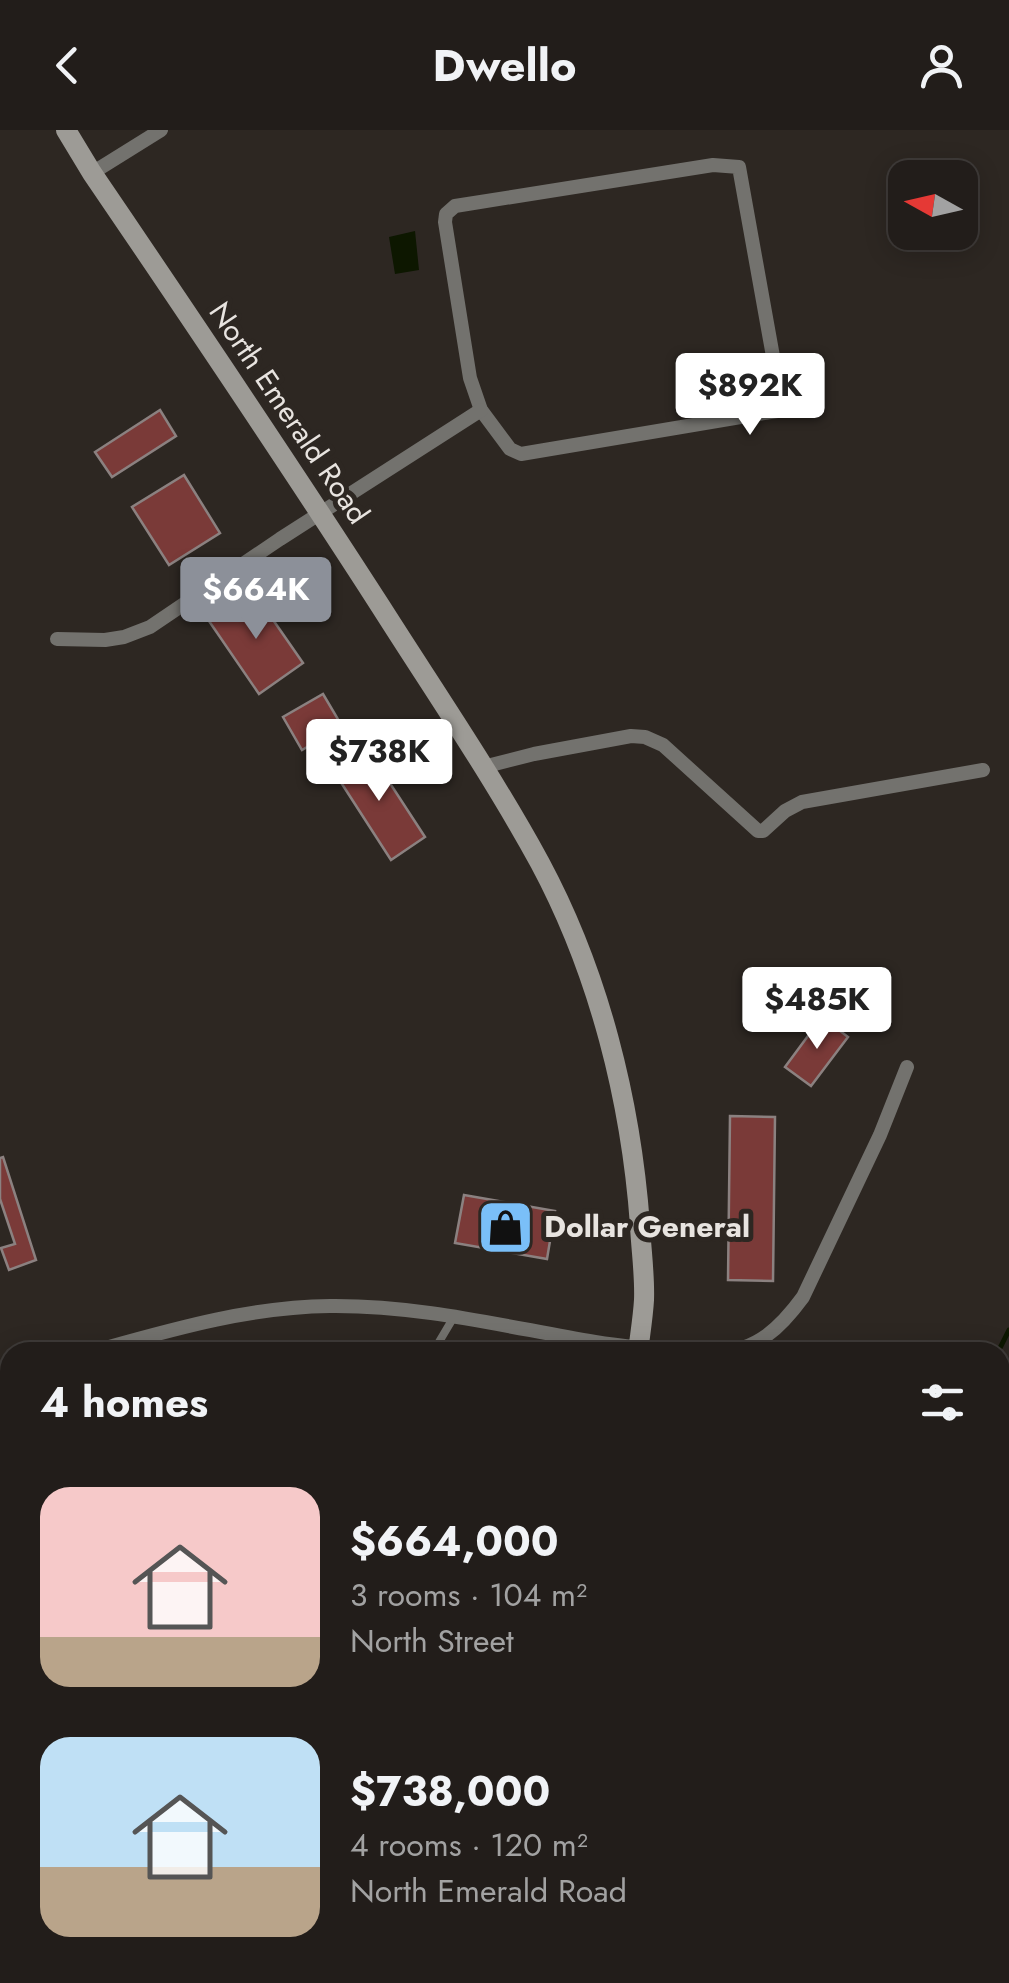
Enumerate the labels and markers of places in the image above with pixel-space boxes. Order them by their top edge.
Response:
pin: $892K [680,353,820,438]
pin: $664K [186,557,326,642]
pin: $738K [309,719,449,804]
pin: $485K [747,967,887,1052]
shop icon: Dollar General [475,1197,535,1257]
place label: Dollar General [544,1205,750,1248]

